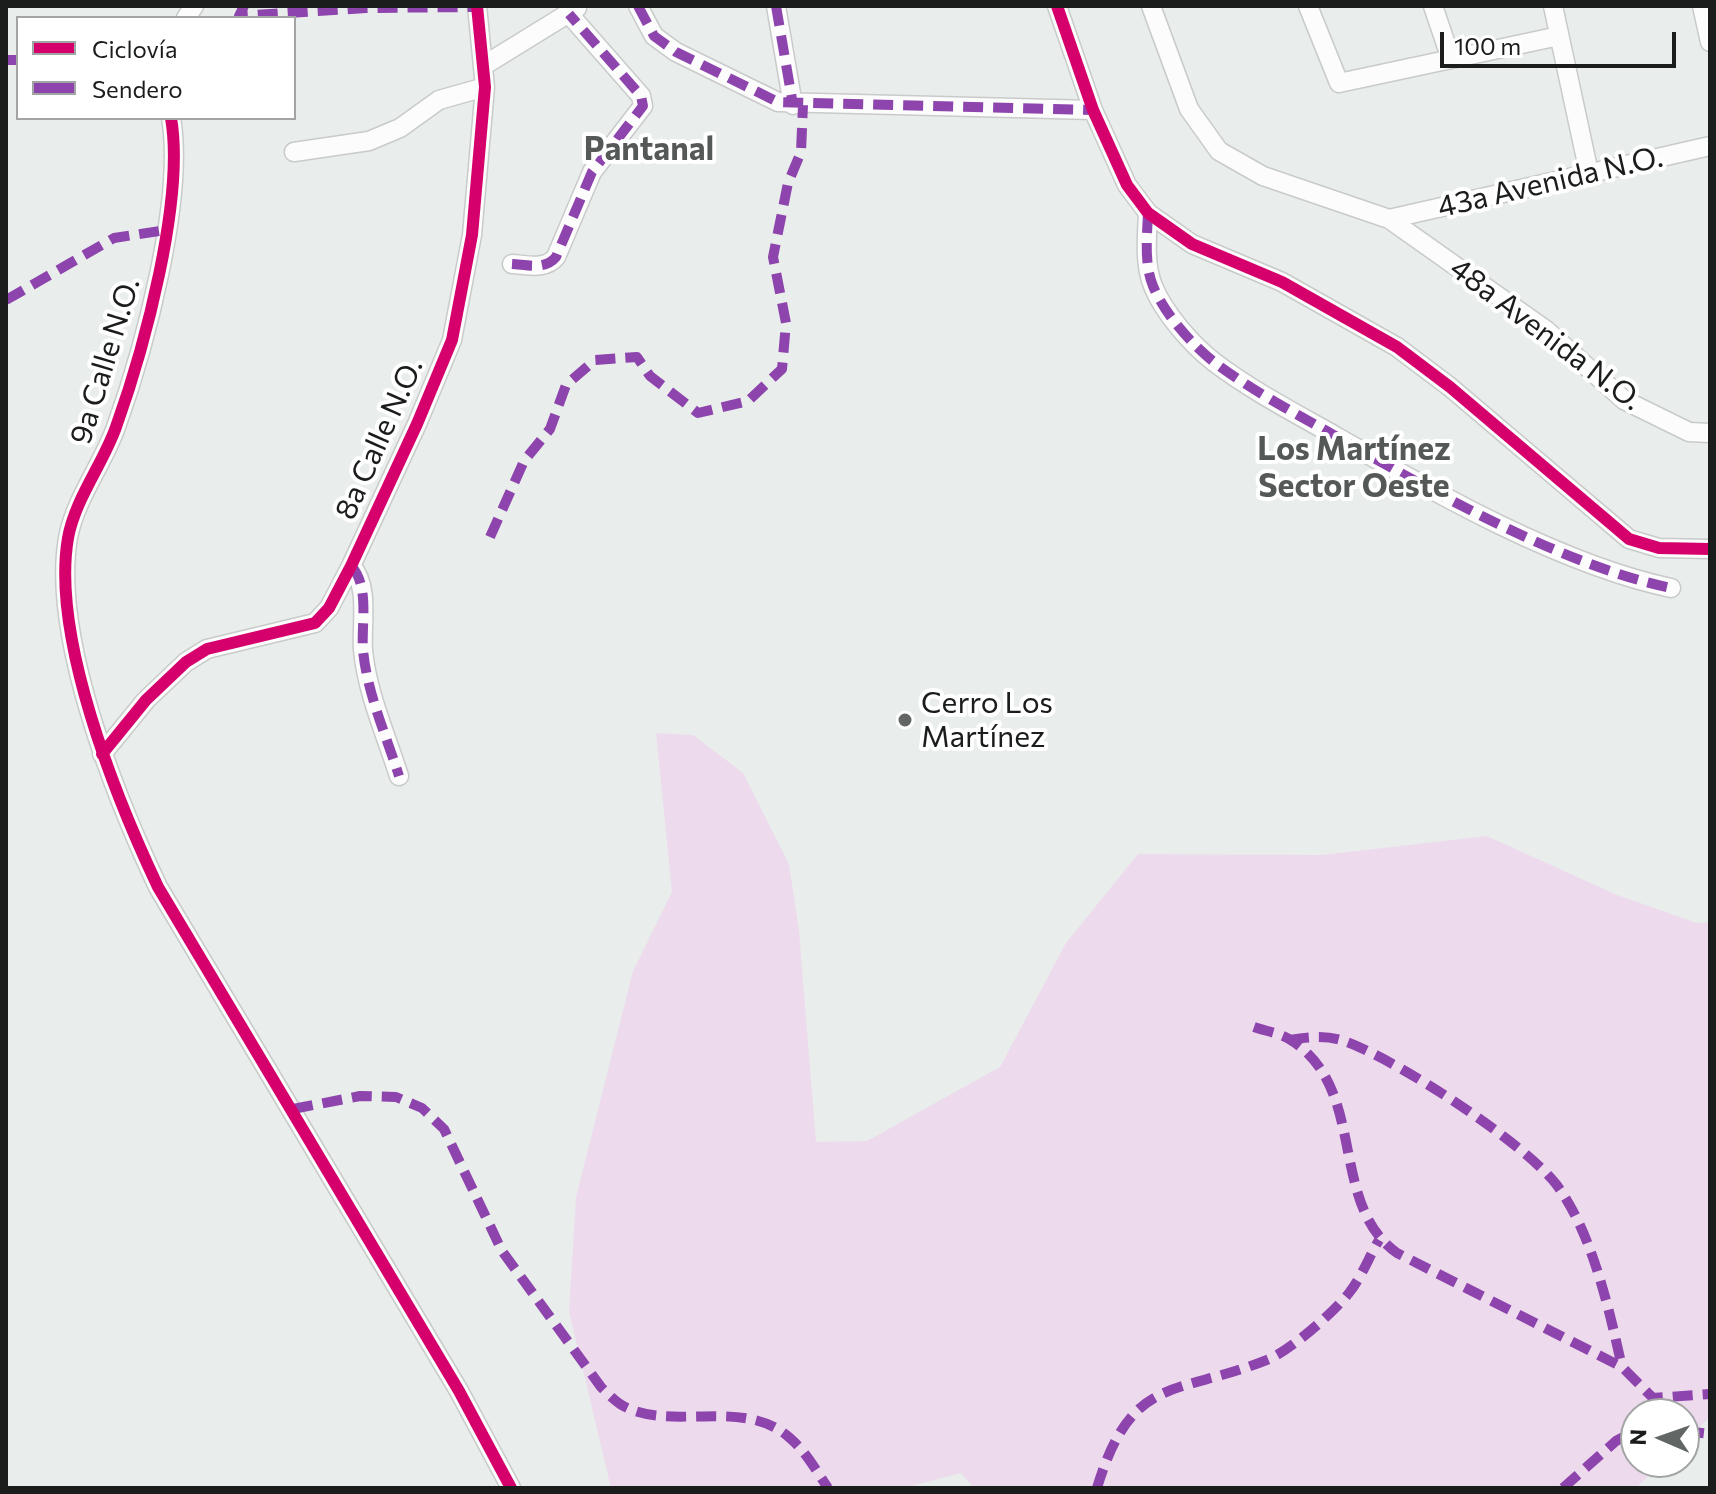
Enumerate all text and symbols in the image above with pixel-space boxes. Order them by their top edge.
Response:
legend [16,16,296,120]
scale bar [1444,16,1680,66]
text: 100 m [1454,31,1521,60]
text: Ciclovía [92,34,178,63]
text: Sendero [92,74,183,103]
district label: Pantanal [584,130,714,168]
street label: 43a Avenida N.O. [1434,139,1666,225]
street label: 48a Avenida N.O. [1443,250,1649,418]
street label: 9a Calle N.O. [63,273,147,449]
street label: 8a Calle N.O. [328,353,430,525]
district label: Los Martínez Sector Oeste [1257,430,1451,505]
place label: Cerro Los Martínez [921,685,1053,756]
marker: Cerro Los Martínez [896,711,914,729]
north arrow [1620,1398,1700,1478]
text: N [1624,1428,1651,1446]

